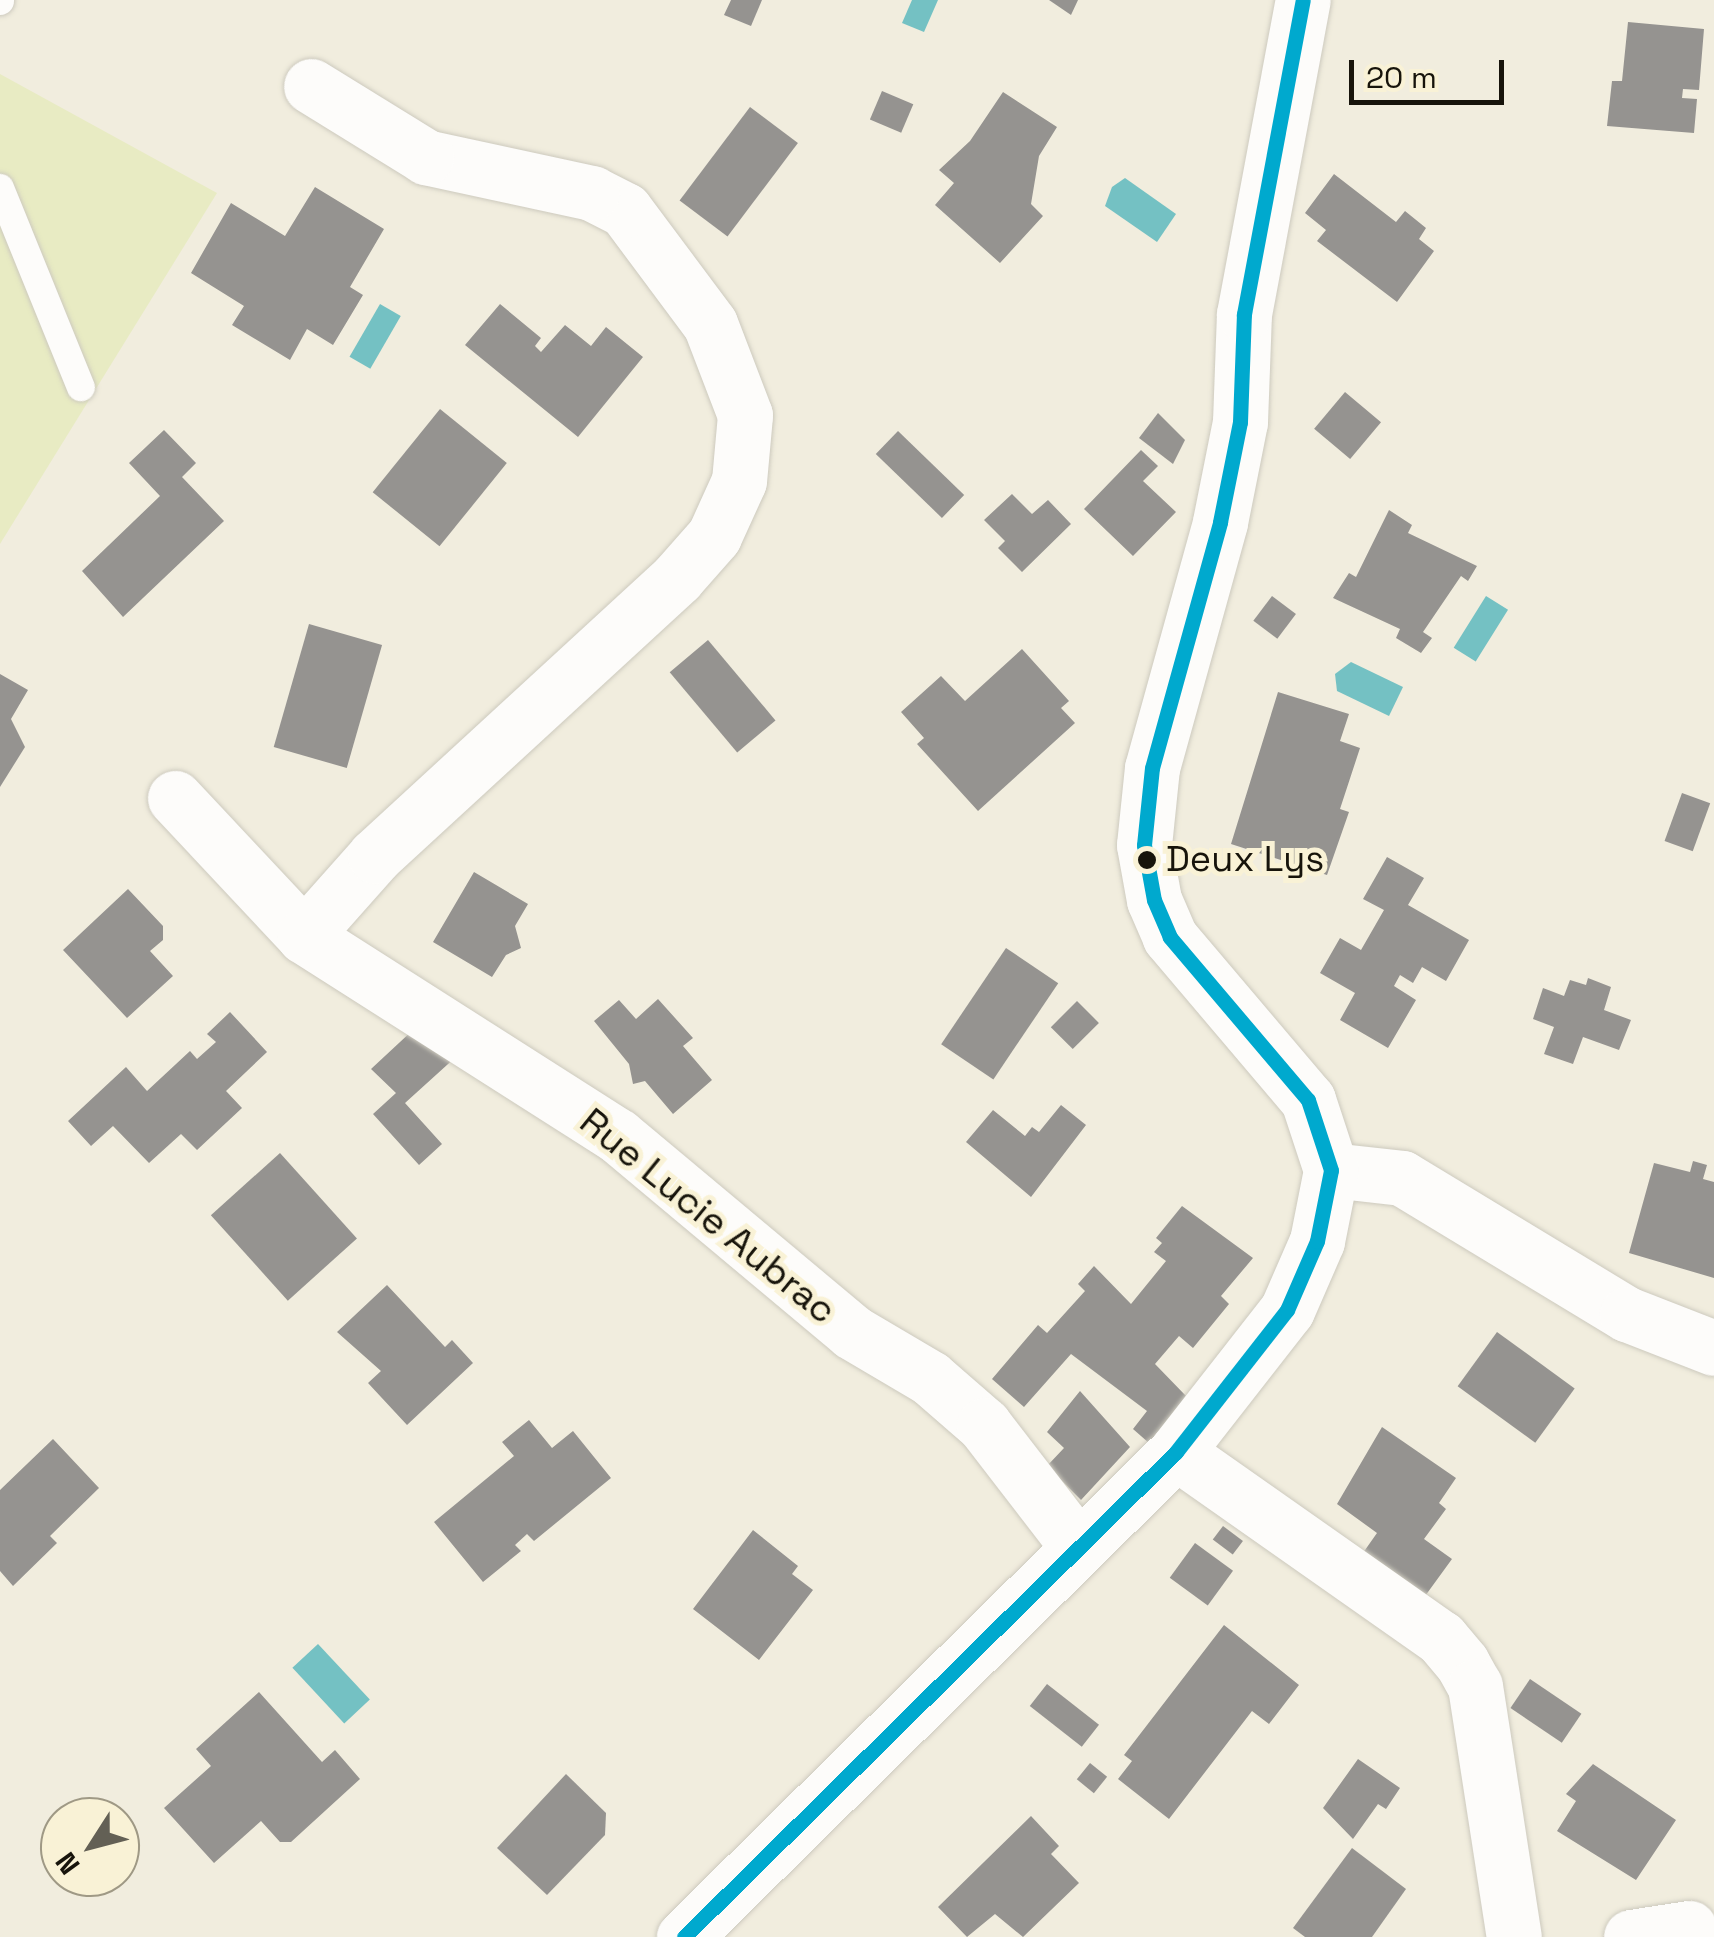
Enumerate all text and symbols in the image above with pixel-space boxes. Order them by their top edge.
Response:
scale bar [1354,40,1509,102]
text: 20 m [1366,58,1437,97]
place label: Deux Lys [1166,838,1324,882]
marker: Deux Lys [1137,850,1157,870]
street label: Rue Lucie Aubrac [570,1099,846,1333]
north arrow [40,1797,140,1897]
text: N [47,1845,87,1882]

